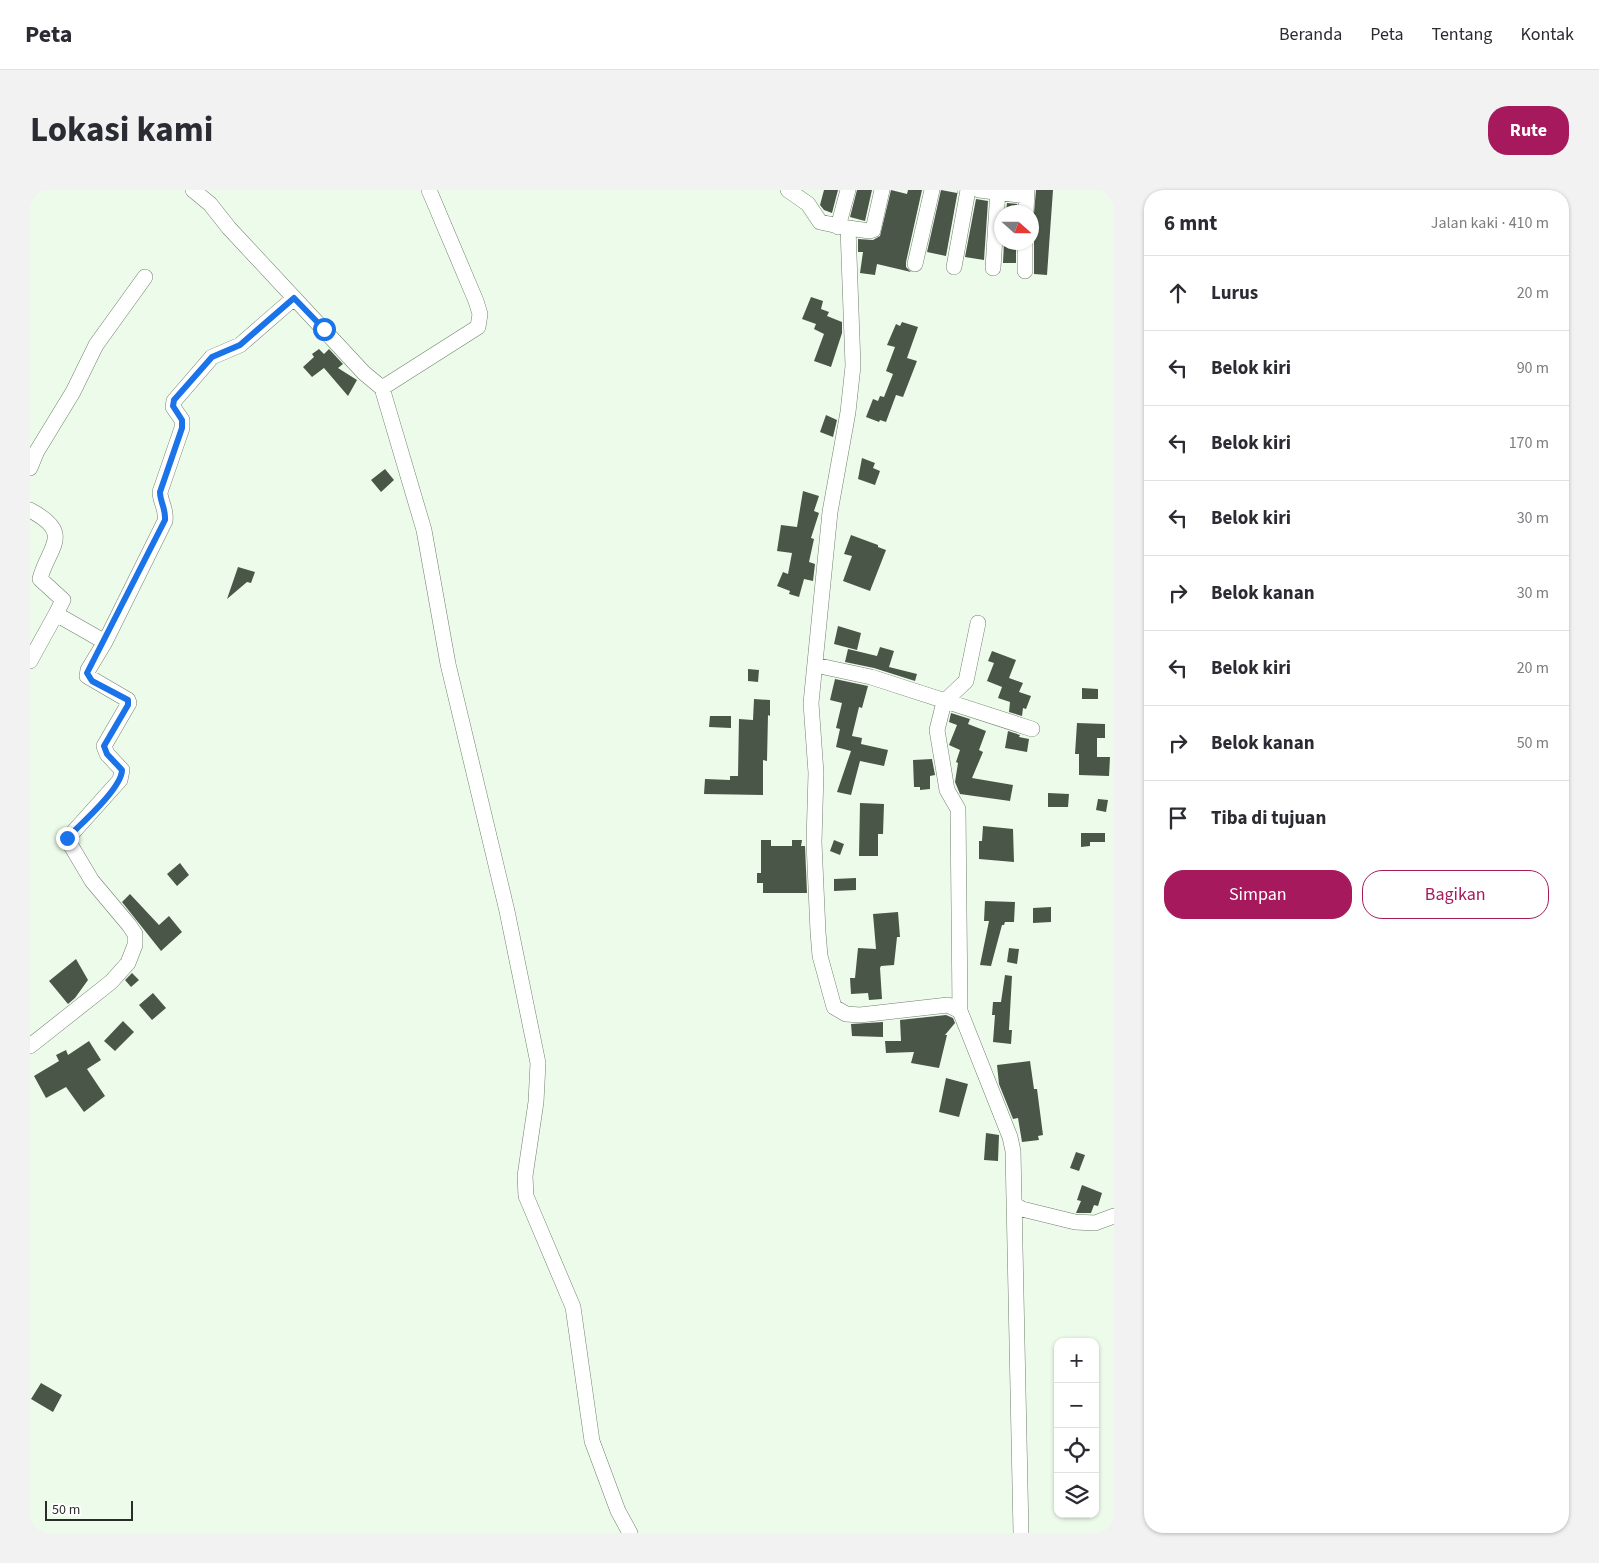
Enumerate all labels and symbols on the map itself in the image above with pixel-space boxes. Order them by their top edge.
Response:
north arrow [994,205,1039,250]
route start [313,318,336,341]
route end [56,827,79,850]
scale bar [45,1498,132,1521]

